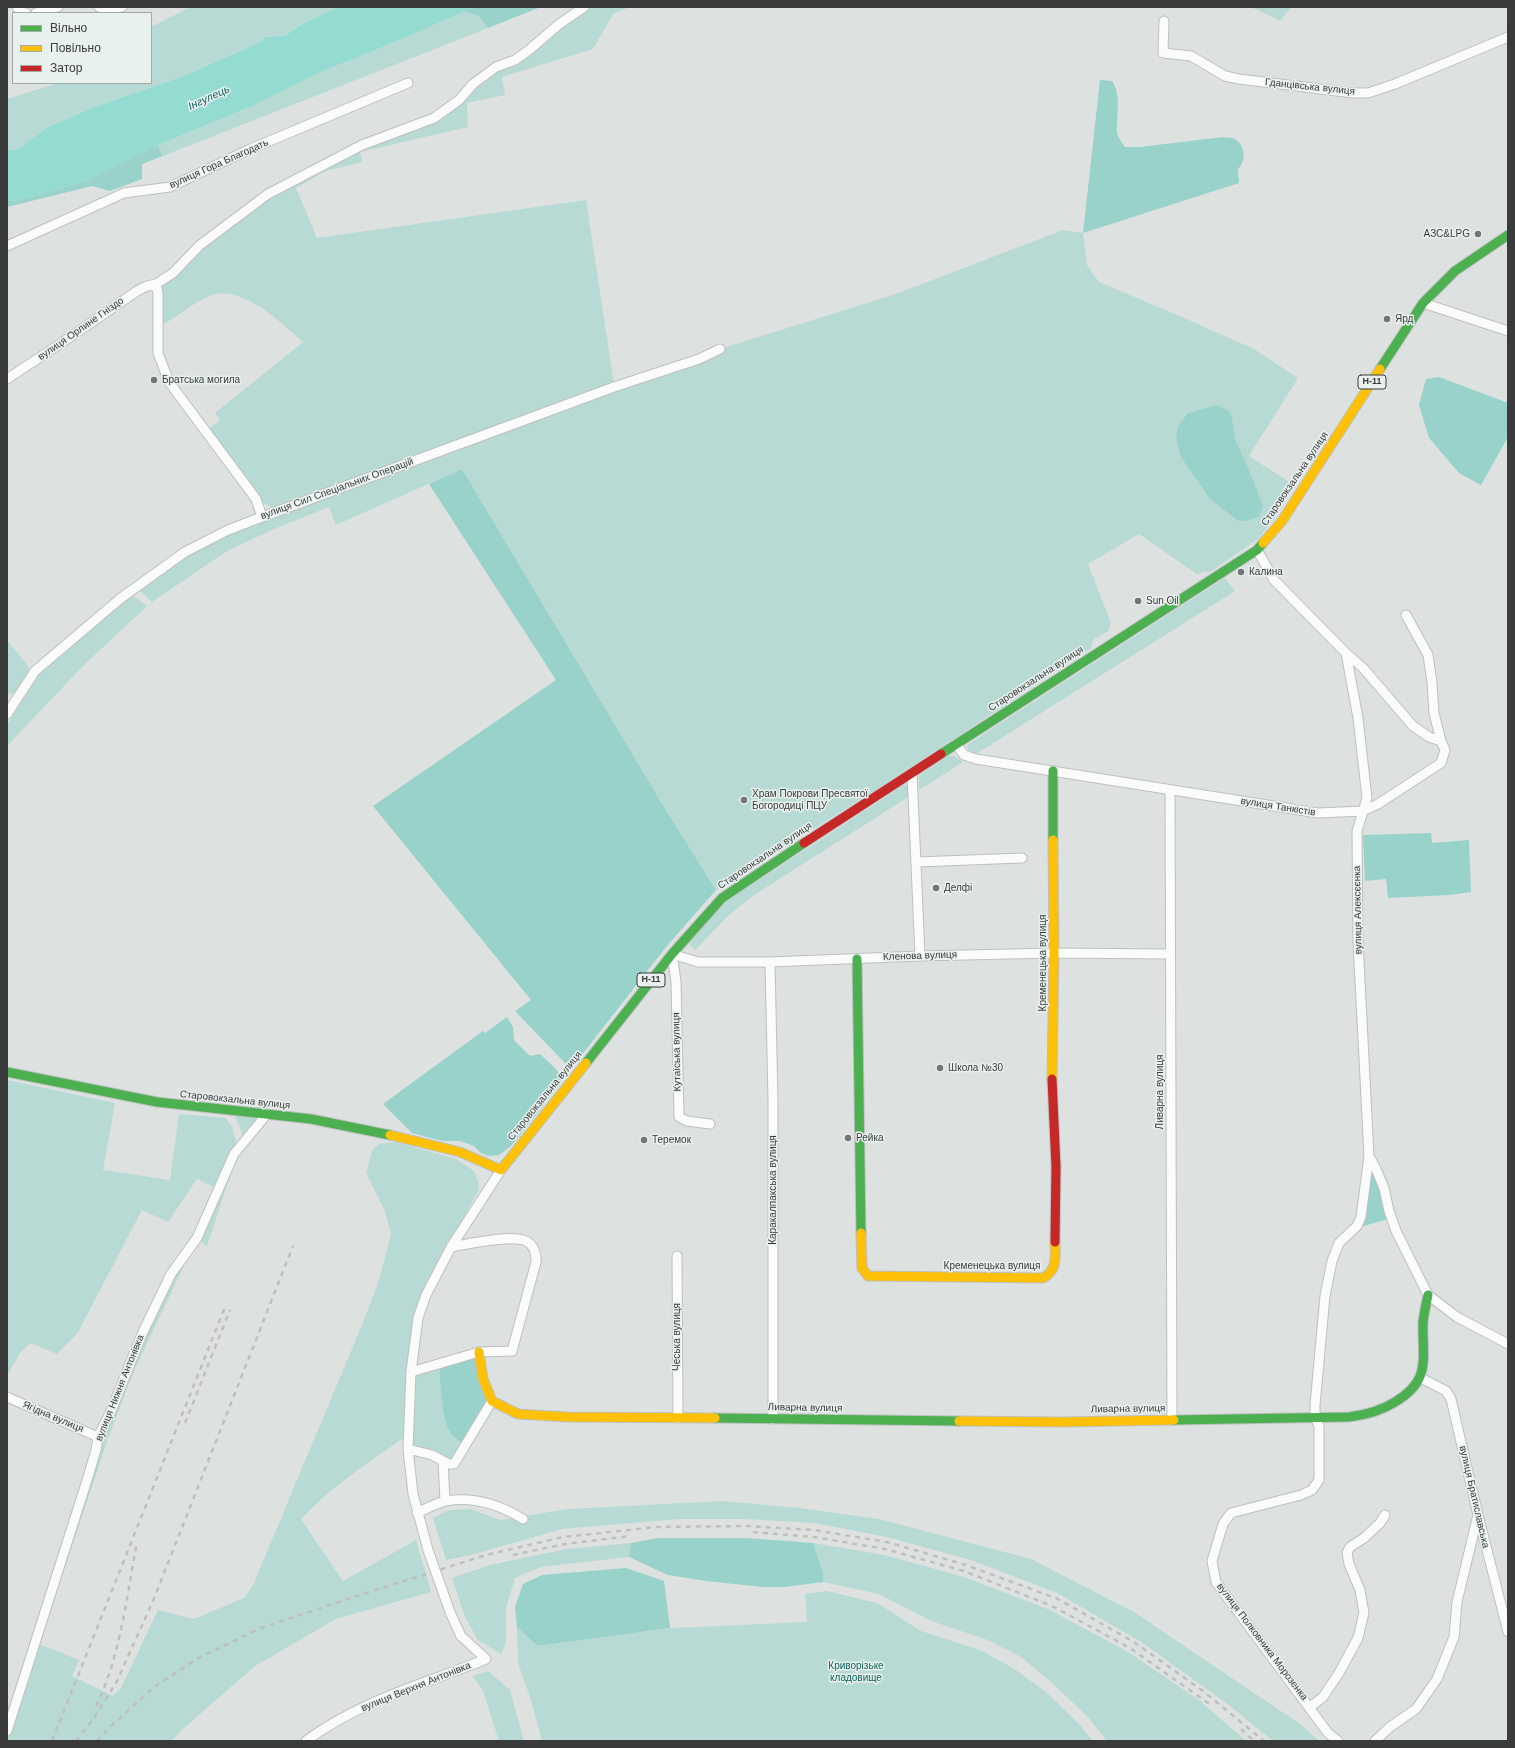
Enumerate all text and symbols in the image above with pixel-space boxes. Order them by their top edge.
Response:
legend [12,12,152,84]
text: Вільно [50,21,87,35]
text: Повільно [50,41,101,55]
text: Затор [50,61,82,75]
street label: Гданцівська вулиця [1264,76,1356,98]
water label: Інгулець [186,83,232,113]
street label: вулиця Гора Благодать [168,137,270,191]
place label: АЗС&LPG [1424,228,1470,240]
marker: АЗС&LPG [1473,229,1483,239]
street label: вулиця Орлине Гніздо [36,295,126,363]
place label: Ярд [1395,313,1413,325]
marker: Ярд [1382,314,1392,324]
place label: Братська могила [162,374,240,386]
marker: Братська могила [149,375,159,385]
road number: Н-11 [1358,375,1386,389]
street label: Старовокзальна вулиця [1259,430,1331,528]
street label: вулиця Сил Спеціальних Операцій [259,456,415,522]
place label: Калина [1249,566,1283,578]
marker: Калина [1236,567,1246,577]
place label: Sun Oil [1146,595,1179,607]
marker: Sun Oil [1133,596,1143,606]
street label: Старовокзальна вулиця [986,644,1086,714]
place label: Храм Покрови Пресвятої Богородиці ПЦУ [752,788,868,812]
marker: Храм Покрови Пресвятої Богородиці ПЦУ [739,795,749,805]
street label: вулиця Танкістів [1240,795,1316,819]
street label: Старовокзальна вулиця [716,820,814,892]
street label: вулиця Алексєєнка [1351,866,1365,954]
place label: Делфі [944,882,972,894]
marker: Делфі [931,883,941,893]
street label: Кременецька вулиця [1037,915,1049,1011]
street label: Кленова вулиця [883,949,957,963]
road number: Н-11 [637,973,665,987]
street label: Кутаїська вулиця [670,1012,684,1092]
street label: Старовокзальна вулиця [505,1049,585,1143]
street label: Ливарна вулиця [1154,1055,1166,1129]
place label: Школа №30 [948,1062,1003,1074]
marker: Школа №30 [935,1063,945,1073]
street label: Старовокзальна вулиця [179,1088,291,1112]
place label: Рейка [856,1132,884,1144]
marker: Рейка [843,1133,853,1143]
place label: Теремок [652,1134,691,1146]
marker: Теремок [639,1135,649,1145]
street label: Каракалпакська вулиця [767,1135,779,1245]
street label: Кременецька вулиця [944,1260,1040,1272]
street label: Чеська вулиця [671,1303,683,1371]
street label: вулиця Нижня Антонівка [93,1333,147,1443]
street label: Ягідна вулиця [21,1399,85,1435]
street label: Ливарна вулиця [768,1401,842,1415]
street label: Ливарна вулиця [1091,1402,1165,1416]
street label: вулиця Братиславська [1456,1445,1492,1549]
street label: вулиця Полковника Морозенка [1214,1581,1310,1703]
street label: вулиця Верхня Антонівка [359,1660,473,1714]
park label: Криворізьке кладовище [828,1660,884,1684]

